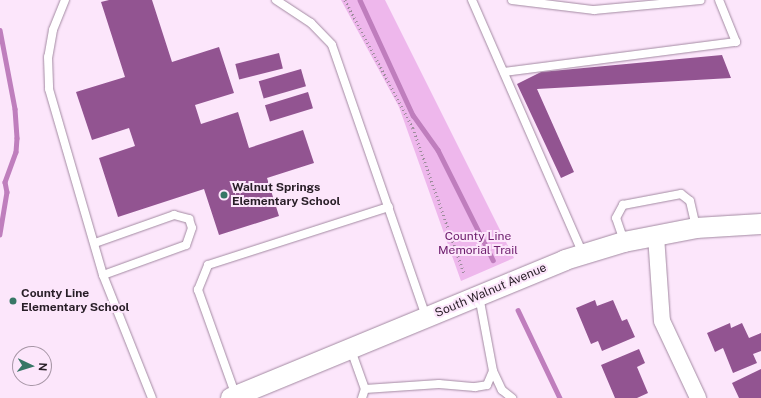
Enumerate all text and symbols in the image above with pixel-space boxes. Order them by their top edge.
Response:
place label: Walnut Springs Elementary School [232,181,341,209]
marker: Walnut Springs Elementary School [219,190,229,200]
park label: County Line Memorial Trail [438,230,518,258]
street label: South Walnut Avenue [433,261,549,321]
place label: County Line Elementary School [21,287,130,315]
marker: County Line Elementary School [8,296,18,306]
north arrow [12,346,52,386]
text: N [37,362,49,371]

